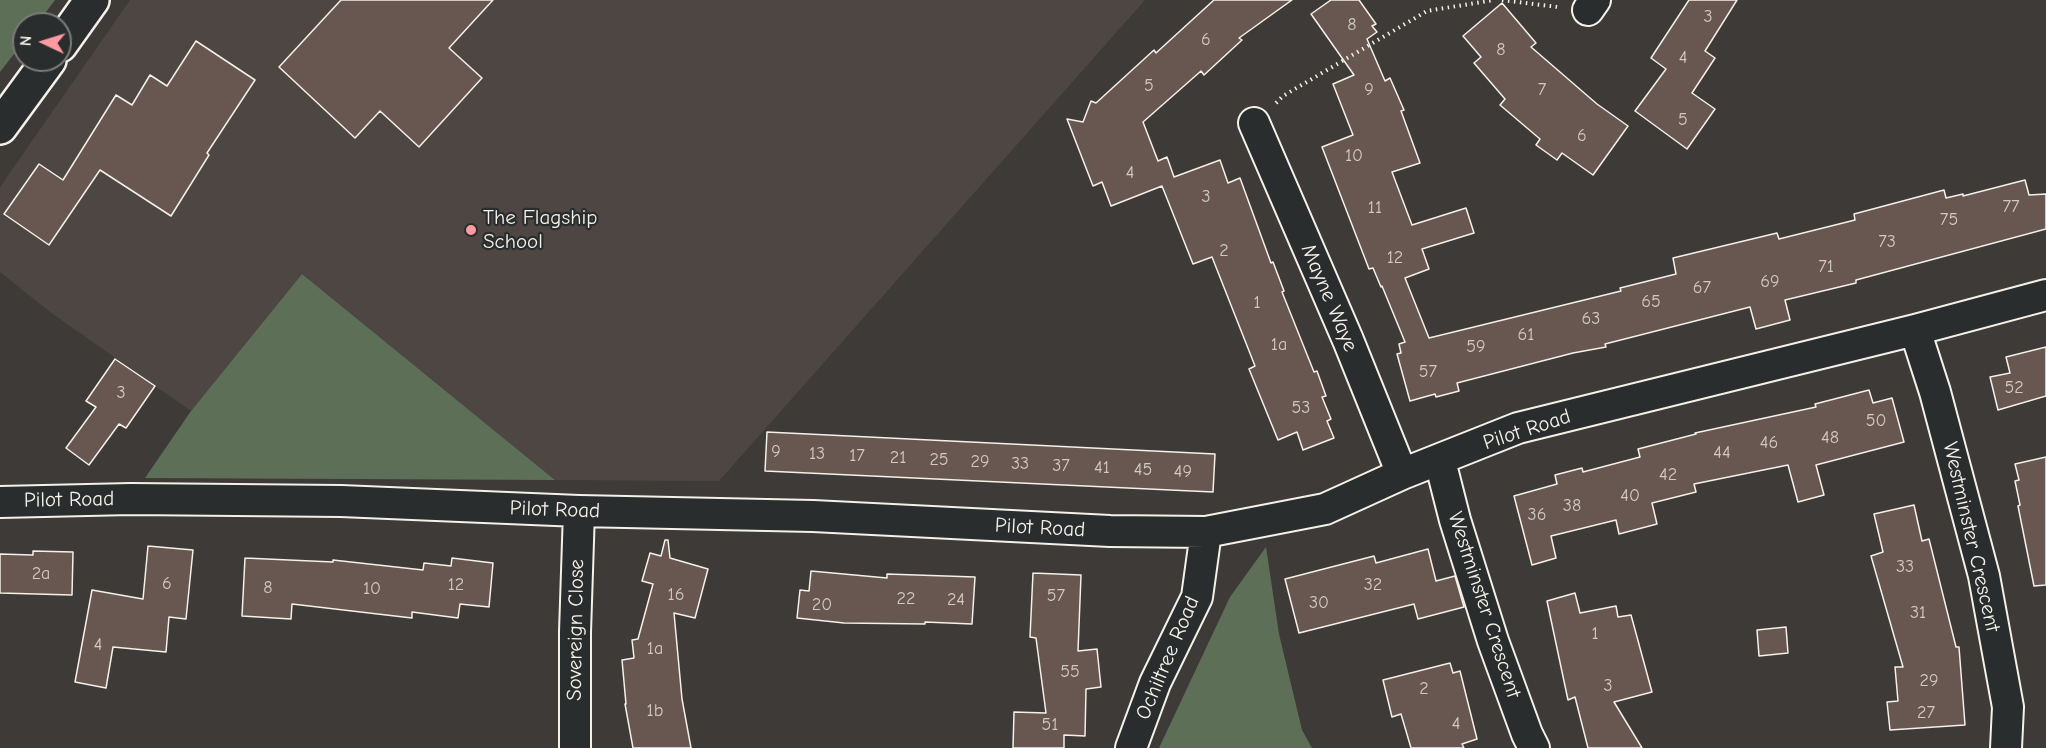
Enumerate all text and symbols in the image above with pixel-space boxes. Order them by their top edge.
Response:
house number: 3 [1703,6,1713,28]
north arrow [12,12,72,72]
house number: 8 [1347,14,1357,36]
house number: 6 [1201,29,1211,51]
text: N [17,35,35,47]
house number: 8 [1496,39,1506,61]
house number: 4 [1679,47,1687,69]
house number: 5 [1144,75,1154,97]
house number: 9 [1364,79,1374,101]
house number: 7 [1538,79,1546,101]
house number: 5 [1678,109,1688,131]
house number: 6 [1577,125,1587,147]
house number: 10 [1345,145,1363,167]
house number: 4 [1126,162,1134,184]
house number: 3 [1201,186,1211,208]
house number: 77 [2002,196,2020,218]
house number: 11 [1368,197,1382,219]
place label: The Flagship School [483,205,597,255]
house number: 75 [1940,209,1958,231]
marker: The Flagship School [464,223,478,237]
house number: 73 [1878,231,1896,253]
house number: 2 [1219,240,1229,262]
street label: Mayne Waye [1295,241,1363,355]
house number: 12 [1387,247,1403,269]
house number: 71 [1818,256,1834,278]
house number: 69 [1760,271,1780,293]
house number: 67 [1693,277,1711,299]
house number: 65 [1641,291,1661,313]
house number: 1 [1253,292,1261,314]
house number: 63 [1582,308,1600,330]
house number: 61 [1518,324,1534,346]
house number: 1a [1271,334,1287,356]
house number: 59 [1466,336,1486,358]
house number: 57 [1419,361,1437,383]
house number: 52 [2004,377,2024,399]
house number: 3 [116,382,126,404]
house number: 53 [1292,397,1310,419]
street label: Pilot Road [1480,404,1574,456]
house number: 50 [1866,410,1886,432]
house number: 48 [1821,427,1839,449]
house number: 46 [1760,432,1778,454]
street label: Westminster Crescent [1937,440,2005,634]
house number: 9 [771,441,781,463]
house number: 44 [1713,442,1731,464]
house number: 13 [809,443,825,465]
house number: 17 [849,445,865,467]
house number: 21 [890,447,906,469]
house number: 25 [929,449,949,471]
house number: 29 [971,451,989,473]
house number: 33 [1011,453,1029,475]
house number: 37 [1052,455,1070,477]
house number: 41 [1094,457,1110,479]
house number: 45 [1134,459,1152,481]
house number: 49 [1174,461,1192,483]
house number: 42 [1659,464,1677,486]
house number: 40 [1620,485,1640,507]
street label: Pilot Road [24,487,114,513]
house number: 38 [1563,495,1581,517]
street label: Pilot Road [509,496,601,524]
house number: 36 [1528,504,1546,526]
street label: Westminster Crescent [1442,509,1526,701]
street label: Pilot Road [994,513,1086,543]
house number: 33 [1896,556,1914,578]
street label: Sovereign Close [562,559,590,701]
house number: 2a [32,563,50,585]
house number: 6 [162,573,172,595]
house number: 12 [448,574,464,596]
house number: 32 [1364,574,1382,596]
house number: 8 [263,577,273,599]
house number: 10 [363,578,381,600]
house number: 16 [668,584,684,606]
house number: 57 [1047,585,1065,607]
house number: 22 [897,588,915,610]
house number: 24 [947,589,965,611]
house number: 30 [1309,592,1329,614]
street label: Ochiltree Road [1131,593,1205,723]
house number: 20 [812,594,832,616]
house number: 31 [1910,602,1926,624]
house number: 1 [1591,623,1599,645]
house number: 4 [94,634,102,656]
house number: 1a [647,638,663,660]
house number: 55 [1060,661,1080,683]
house number: 29 [1920,670,1938,692]
house number: 3 [1603,675,1613,697]
house number: 2 [1419,678,1429,700]
house number: 1b [647,700,663,722]
house number: 27 [1917,702,1935,724]
house number: 4 [1452,713,1460,735]
house number: 51 [1042,714,1058,736]

